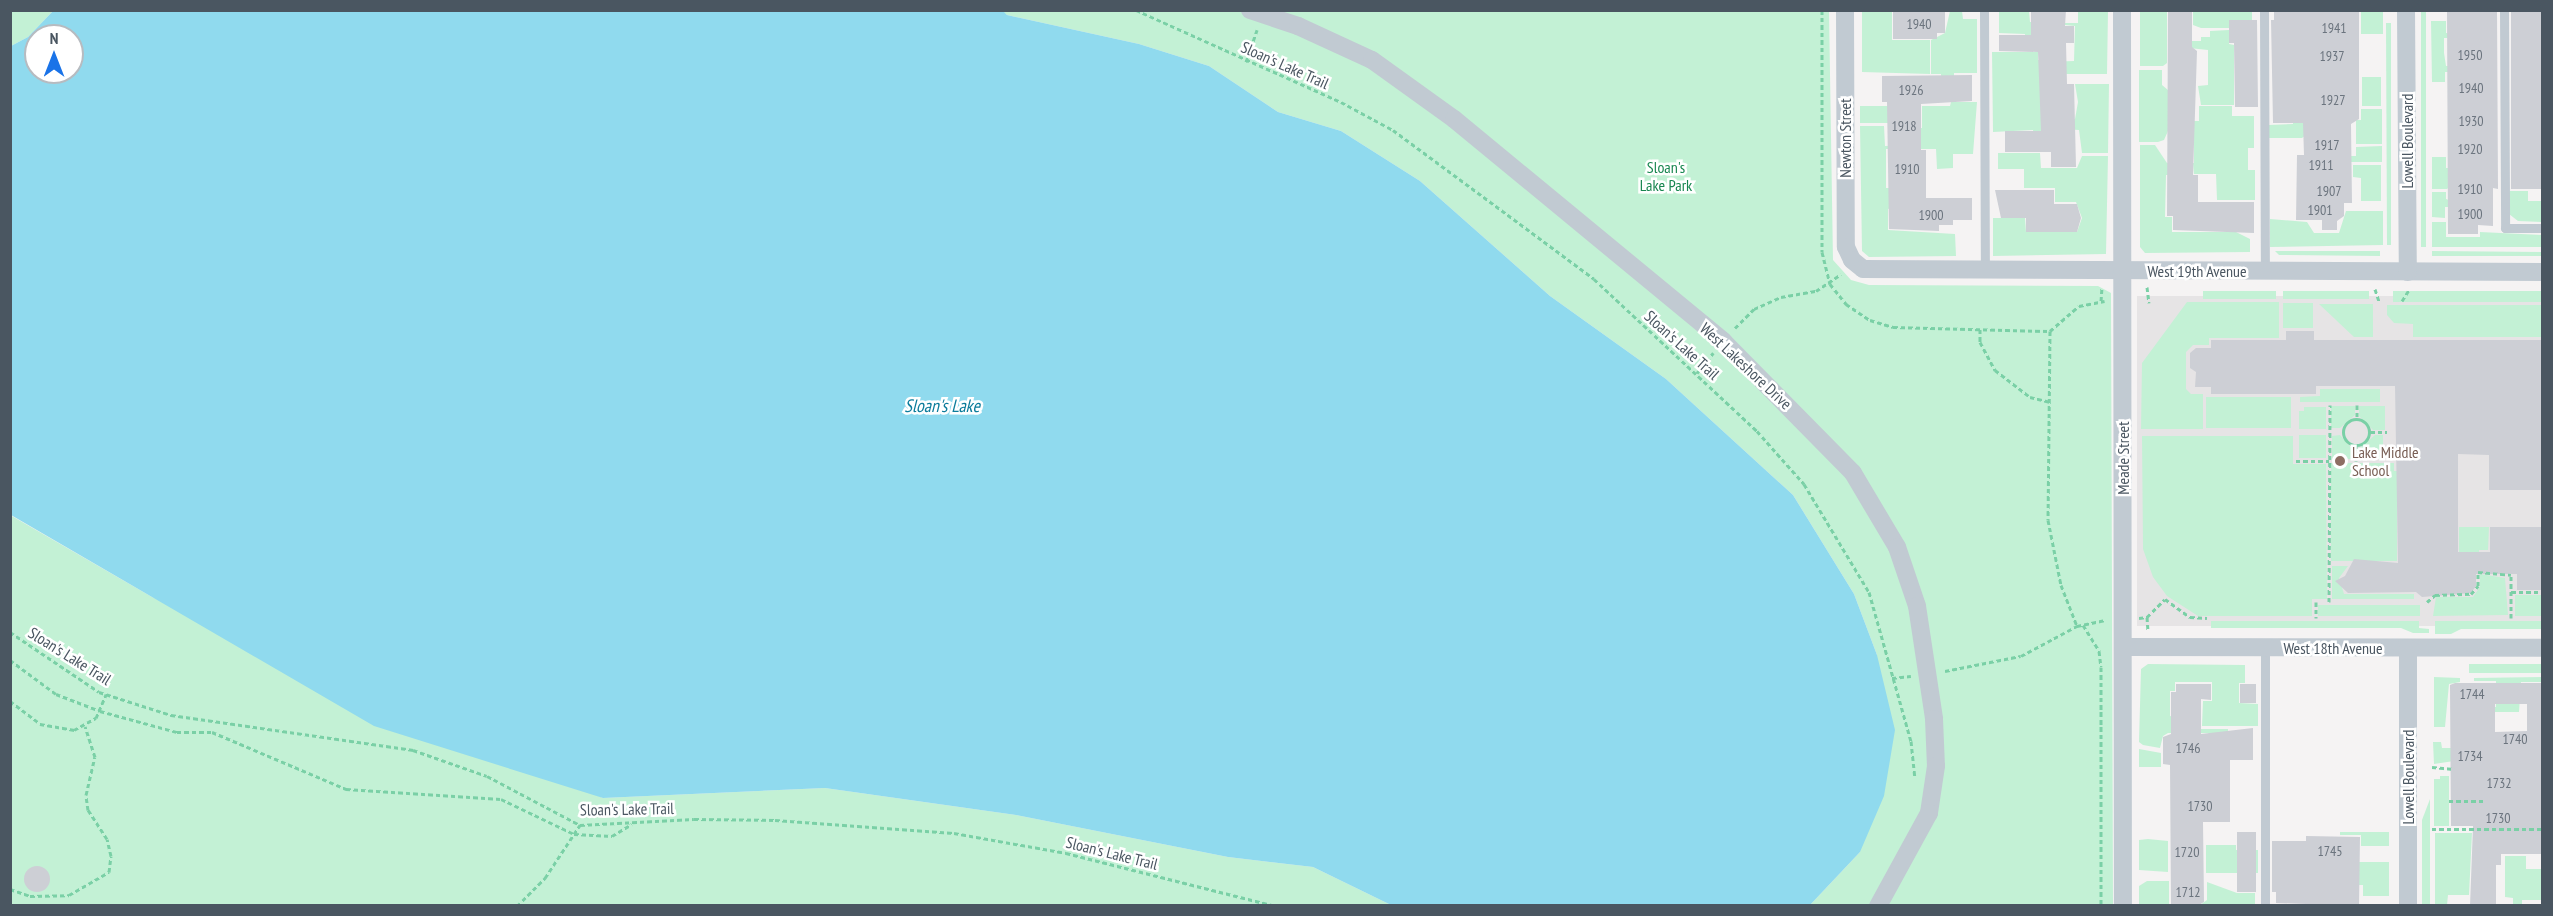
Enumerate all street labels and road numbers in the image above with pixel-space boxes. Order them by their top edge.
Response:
street label: Sloan's Lake Trail [1238,37,1332,93]
street label: Lowell Boulevard [2397,94,2417,188]
street label: Newton Street [1835,98,1855,178]
street label: West 19th Avenue [2147,261,2247,281]
street label: Sloan's Lake Trail [1640,306,1724,384]
street label: West Lakeshore Drive [1696,319,1796,413]
street label: Meade Street [2113,421,2133,495]
street label: Sloan's Lake Trail [25,623,115,689]
street label: West 18th Avenue [2283,638,2383,658]
street label: Lowell Boulevard [2398,730,2418,824]
street label: Sloan's Lake Trail [580,799,674,819]
street label: Sloan's Lake Trail [1064,832,1160,874]

